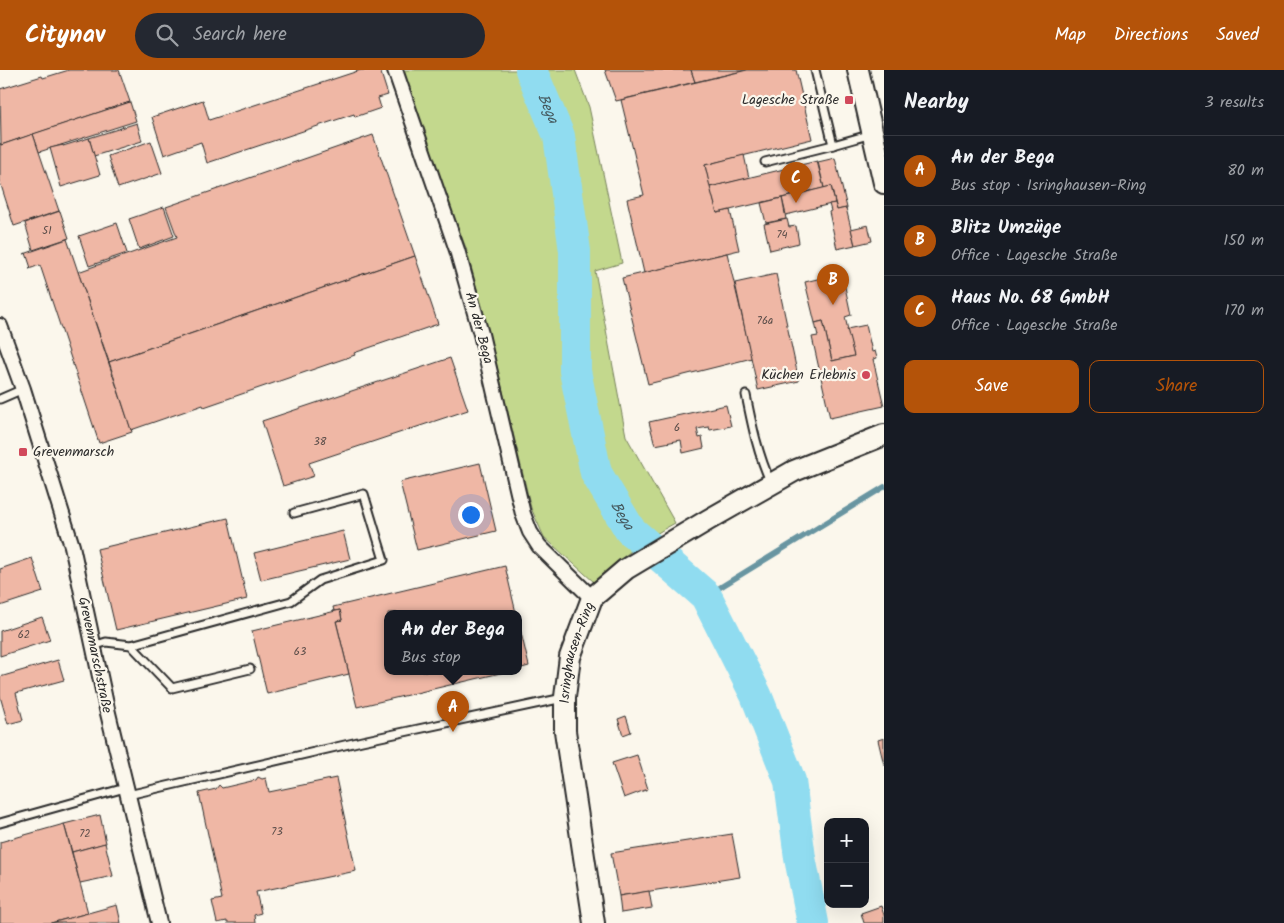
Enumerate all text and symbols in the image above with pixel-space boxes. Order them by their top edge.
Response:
search box [135,13,485,58]
text: Citynav [25,16,105,55]
text: Search here [193,20,287,50]
icon: search [153,21,181,49]
text: Map [1054,21,1086,50]
text: Directions [1114,21,1188,50]
text: Saved [1216,21,1259,50]
text: Nearby [904,86,969,119]
place label: Lagesche Straße [742,89,840,111]
water label: Bega [530,90,565,128]
text: 3 results [1205,90,1264,115]
marker: Lagesche Straße [843,94,855,106]
text: An der Bega [951,143,1054,173]
text: A [915,158,925,183]
text: 80 m [1227,158,1264,183]
pin: C [780,162,812,203]
text: Bus stop · Isringhausen-Ring [951,173,1147,198]
text: Blitz Umzüge [951,213,1061,243]
house number: 51 [42,222,52,240]
house number: 74 [776,226,788,244]
text: B [915,228,925,253]
text: 150 m [1223,228,1264,253]
text: Office · Lagesche Straße [951,243,1117,268]
pin: B [817,264,849,305]
text: Haus No. 68 GmbH [951,283,1110,313]
street label: An der Bega [459,290,499,366]
text: C [915,298,925,323]
text: 170 m [1224,298,1264,323]
house number: 76a [757,312,773,330]
text: Office · Lagesche Straße [951,313,1117,338]
button: Save [904,360,1079,413]
button: Share [1089,360,1264,413]
place label: Küchen Erlebnis [761,364,856,386]
marker: Küchen Erlebnis [860,369,872,381]
house number: 6 [674,419,680,437]
house number: 38 [314,433,327,451]
place label: Grevenmarsch [33,441,114,463]
marker: Grevenmarsch [17,446,29,458]
water label: Bega [604,497,640,536]
your location [458,502,484,528]
street label: Grevenmarschstraße [72,595,118,716]
street label: Isringhausen-Ring [554,599,601,704]
popup [384,610,522,675]
text: An der Bega [401,615,505,645]
house number: 62 [18,626,30,644]
house number: 63 [294,643,306,661]
text: Bus stop [401,645,460,670]
pin: A [437,691,469,732]
map controls [824,818,869,908]
button: + [824,818,869,863]
house number: 73 [271,823,283,841]
house number: 72 [79,825,91,843]
button: − [824,863,869,908]

